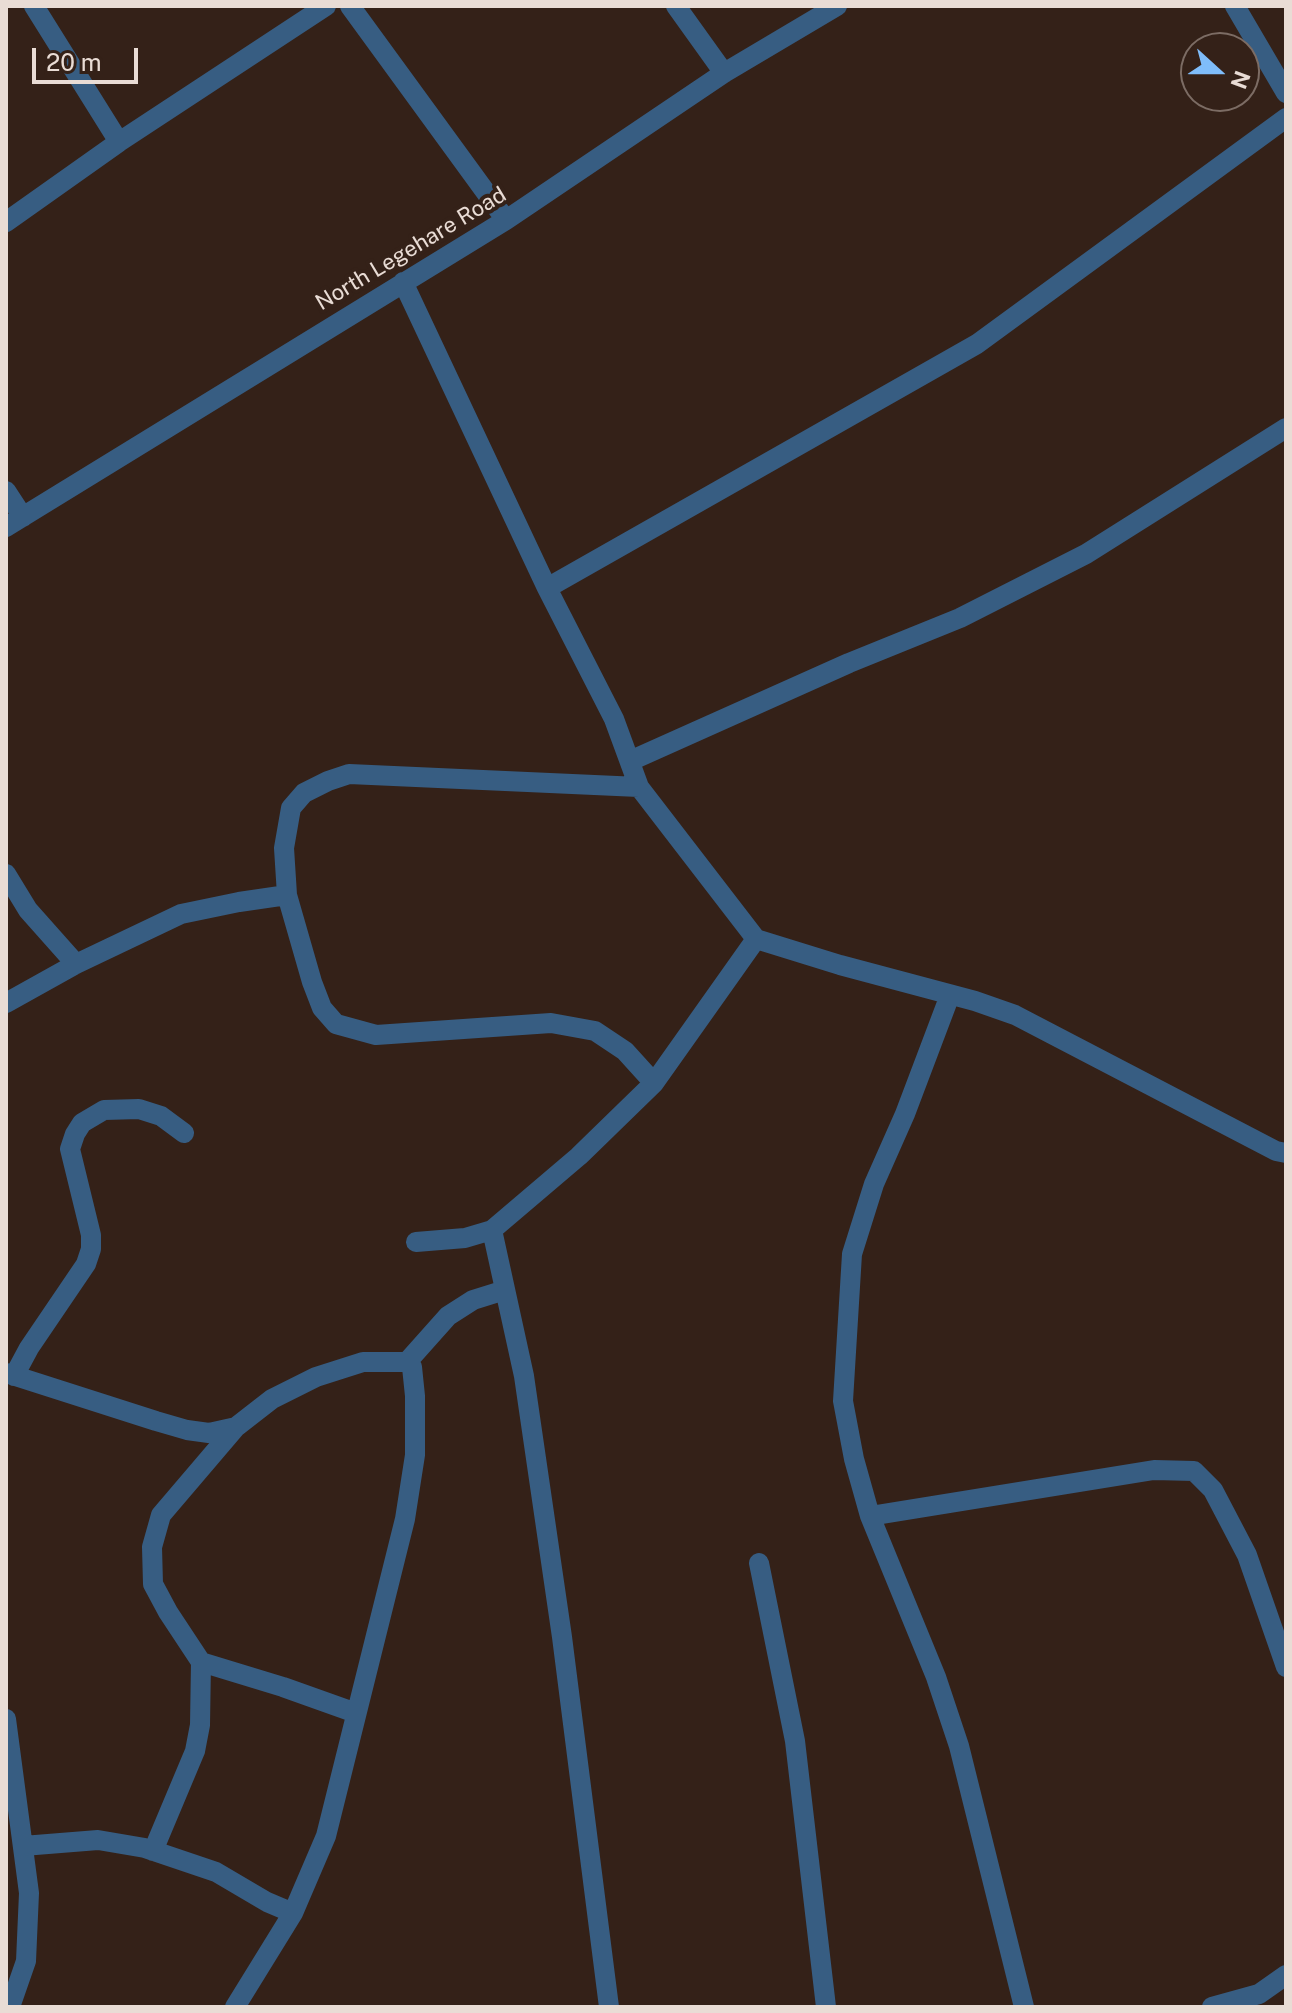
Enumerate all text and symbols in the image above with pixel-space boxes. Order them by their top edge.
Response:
scale bar [36,32,142,82]
north arrow [1180,32,1260,112]
text: 20 m [46,48,102,76]
text: N [1225,67,1256,93]
street label: North Legehare Road [311,182,511,316]

